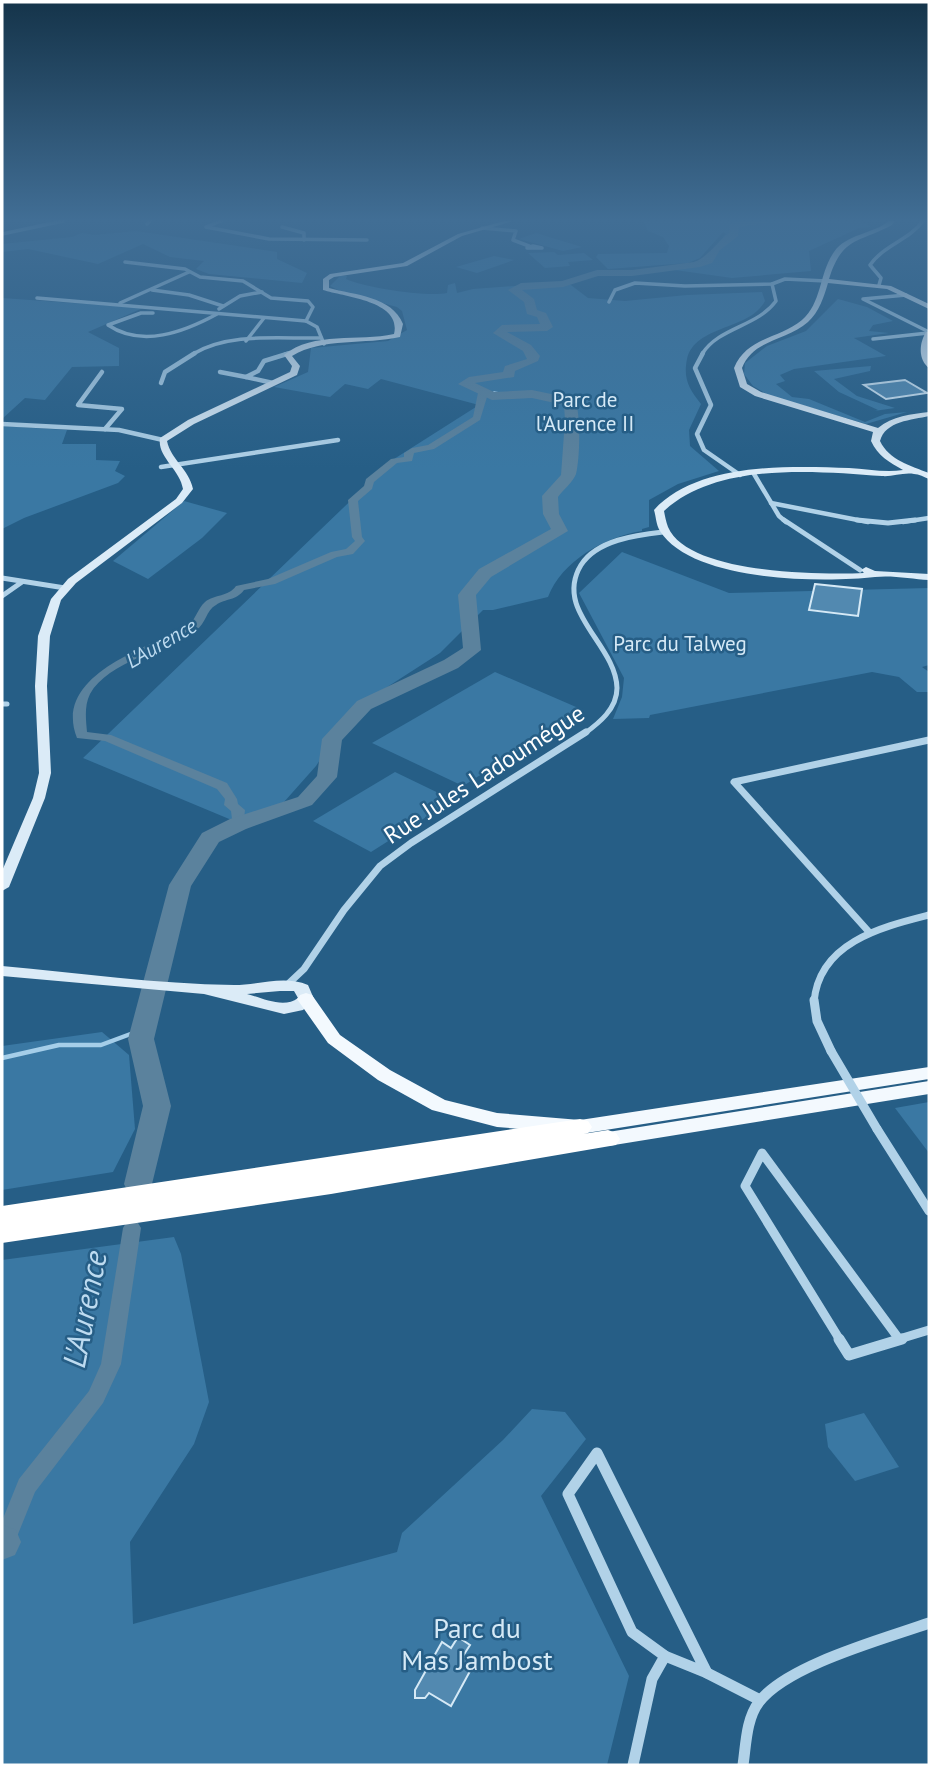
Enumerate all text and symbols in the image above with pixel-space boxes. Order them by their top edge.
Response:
park label: Parc de l'Aurence II [536,386,634,437]
water label: L'Aurence [121,612,202,674]
park label: Parc du Talweg [613,630,747,657]
street label: Rue Jules Ladoumégue [378,697,590,851]
water label: L'Aurence [52,1247,116,1371]
park label: Parc du Mas Jambost [401,1609,553,1678]

